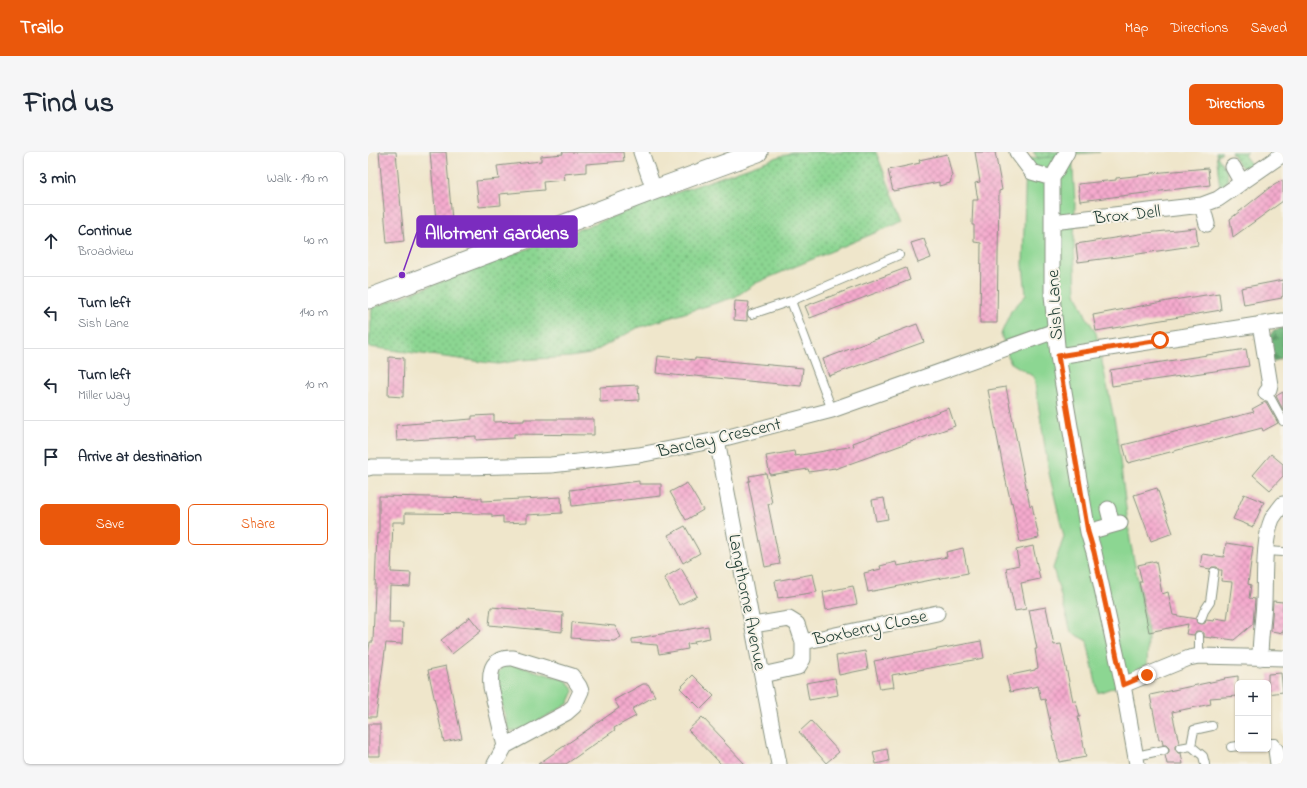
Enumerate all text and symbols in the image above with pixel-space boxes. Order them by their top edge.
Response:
text: Trailo [20,15,64,42]
text: Map [1125,18,1148,39]
text: Directions [1170,18,1228,39]
text: Saved [1250,18,1287,39]
text: Find us [24,84,114,125]
button: Directions [1189,84,1283,125]
text: 3 min [40,166,76,191]
text: Walk · 190 m [267,169,328,188]
street label: Brox Dell [1092,200,1162,233]
callout: Allotment Gardens [417,216,577,247]
text: Continue [78,220,132,242]
text: Allotment Gardens [425,221,570,248]
icon: ahead [40,230,62,252]
text: 40 m [304,231,328,250]
text: Broadview [78,242,134,261]
street label: Sish Lane [1041,268,1071,341]
text: Turn left [78,292,131,314]
icon: left [40,302,62,324]
text: 140 m [300,303,328,322]
text: Sish Lane [78,314,129,333]
route start [1151,331,1169,349]
text: Turn left [78,364,131,386]
icon: left [40,374,62,396]
text: 10 m [305,375,328,394]
text: Miller Way [78,386,130,405]
street label: Barclay Crescent [654,412,784,466]
icon: arrive [40,446,62,468]
text: Arrive at destination [78,446,202,468]
button: Save [40,504,180,545]
button: Share [188,504,328,545]
street label: Langthorne Avenue [719,532,772,674]
street label: Boxberry CLose [810,604,931,654]
route end [1138,666,1156,684]
map controls [1235,680,1271,752]
button: + [1235,680,1271,716]
button: − [1235,716,1271,752]

